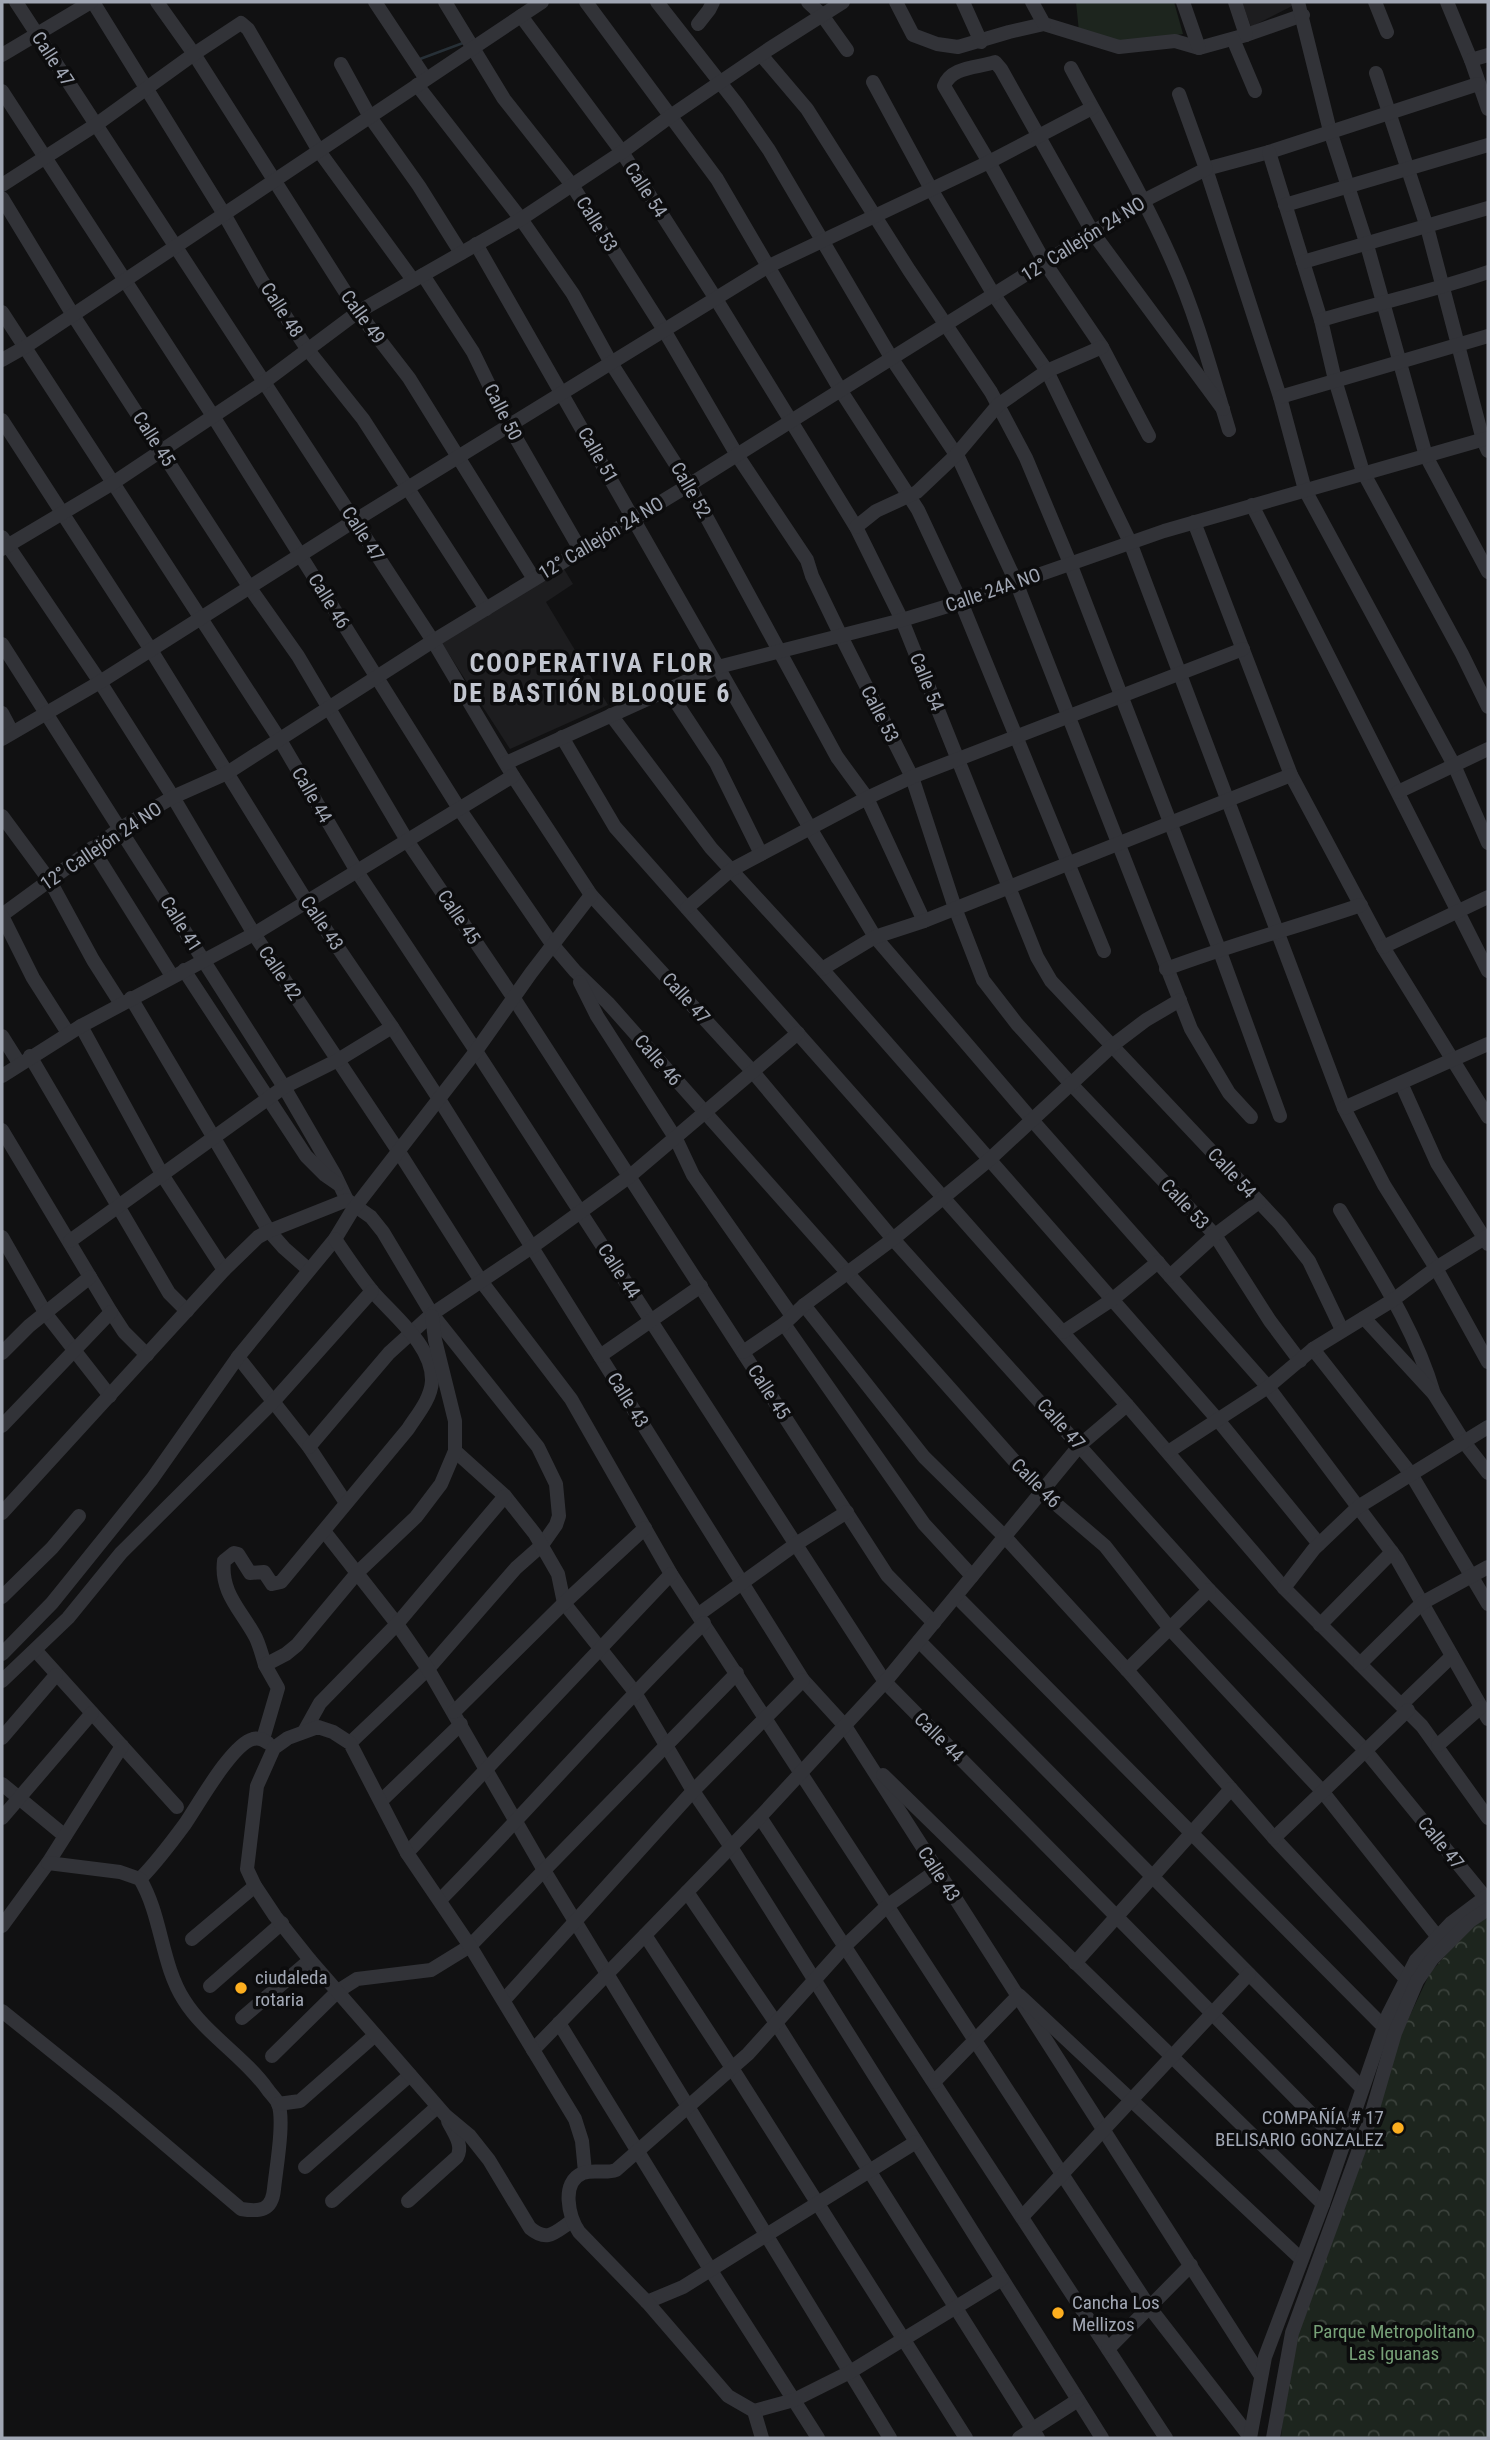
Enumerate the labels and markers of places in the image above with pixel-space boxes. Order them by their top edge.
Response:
place label: ciudaleda rotaria [255,1966,328,2011]
marker: ciudaleda rotaria [233,1980,249,1996]
place label: COMPAÑÍA # 17 BELISARIO GONZALEZ [1215,2106,1384,2151]
marker: COMPAÑÍA # 17 BELISARIO GONZALEZ [1390,2120,1406,2136]
place label: Cancha Los Mellizos [1072,2291,1160,2336]
marker: Cancha Los Mellizos [1050,2305,1066,2321]

